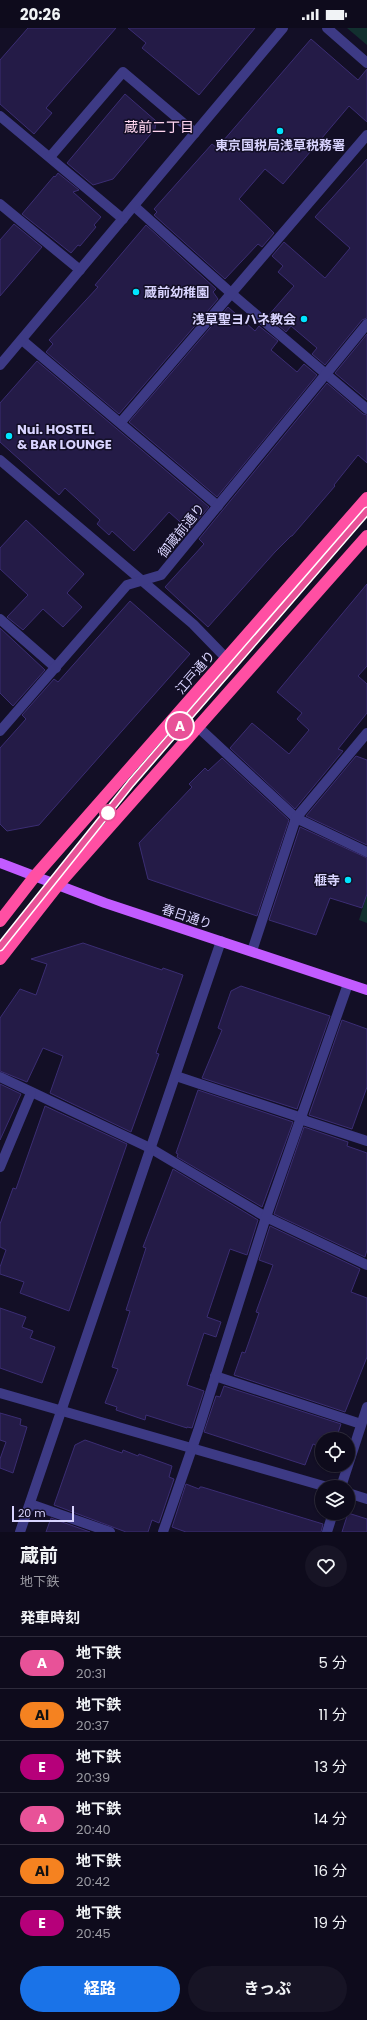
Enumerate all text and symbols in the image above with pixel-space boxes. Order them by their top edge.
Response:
text: 20:26 [20,4,61,25]
district label: 蔵前二丁目 [124,117,194,137]
marker: 東京国税局浅草税務署 [275,126,285,136]
place label: 東京国税局浅草税務署 [215,136,345,155]
place label: 蔵前幼稚園 [144,283,209,302]
marker: 蔵前幼稚園 [131,287,141,297]
place label: 浅草聖ヨハネ教会 [192,310,296,329]
marker: 浅草聖ヨハネ教会 [299,314,309,324]
place label: Nui. HOSTEL & BAR LOUNGE [17,420,112,454]
marker: Nui. HOSTEL & BAR LOUNGE [4,431,14,441]
street label: 御蔵前通り [154,499,209,562]
street label: 江戸通り [171,646,220,698]
line badge: A [167,713,193,739]
text: A [175,716,185,736]
unlabelled marker [99,804,117,822]
place label: 榧寺 [314,871,340,890]
marker: 榧寺 [343,875,353,885]
street label: 春日通り [159,899,215,934]
map controls [315,1432,355,1520]
button: locate [315,1432,355,1472]
button: layers [315,1480,355,1520]
scale bar [12,1504,74,1523]
text: 20 m [18,1505,46,1521]
text: 蔵前 [20,1542,58,1569]
button: heart [305,1545,347,1587]
text: 地下鉄 [20,1572,59,1591]
text: 発車時刻 [20,1607,80,1628]
text: 地下鉄 [76,1642,121,1663]
text: 5 分 [319,1652,347,1673]
text: A [37,1653,47,1673]
text: 20:31 [76,1664,106,1683]
text: 地下鉄 [76,1694,121,1715]
text: 11 分 [318,1704,347,1725]
text: Al [35,1705,49,1725]
text: 20:37 [76,1716,109,1735]
text: 地下鉄 [76,1746,121,1767]
text: 13 分 [314,1756,347,1777]
text: E [38,1757,46,1777]
text: 20:39 [76,1768,110,1787]
text: 地下鉄 [76,1798,121,1819]
text: 14 分 [314,1808,347,1829]
text: A [37,1809,47,1829]
text: 20:40 [76,1820,111,1839]
text: 地下鉄 [76,1850,121,1871]
text: 16 分 [314,1860,347,1881]
text: Al [35,1861,49,1881]
text: 20:42 [76,1872,110,1891]
text: 地下鉄 [76,1902,121,1923]
text: 19 分 [314,1912,347,1933]
text: E [38,1913,46,1933]
text: 20:45 [76,1924,111,1943]
button: 経路 [20,1966,180,2012]
button: きっぷ [188,1966,347,2012]

